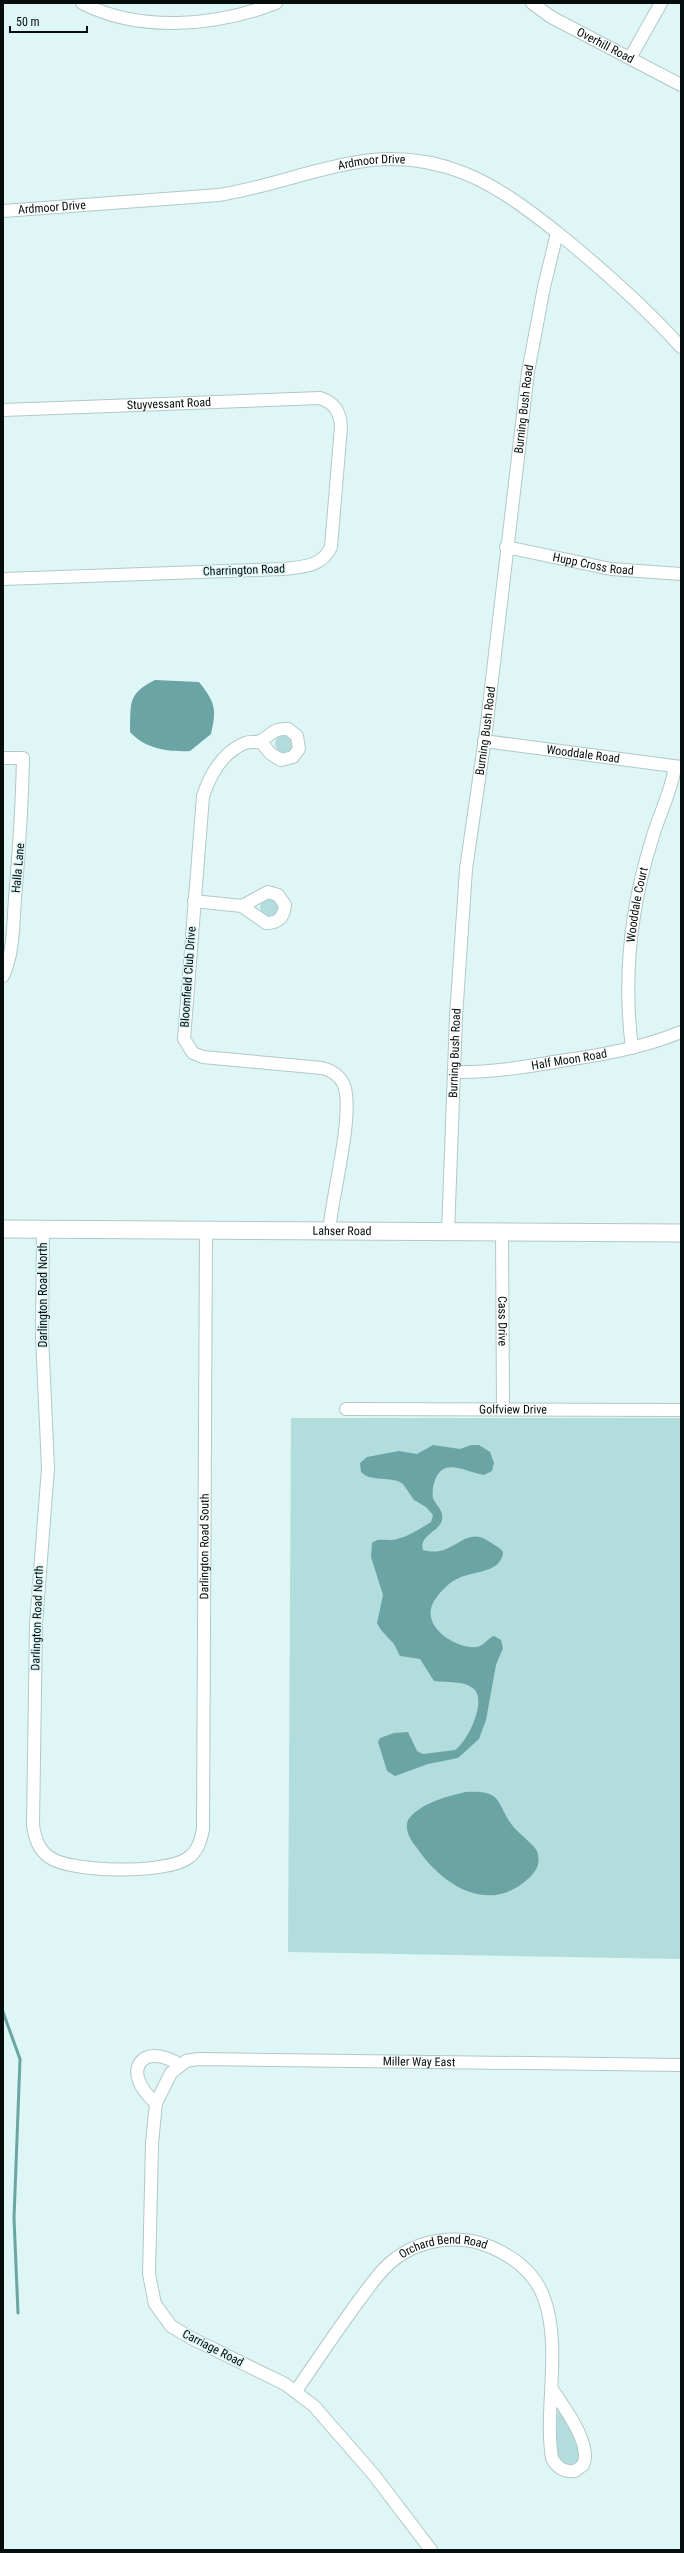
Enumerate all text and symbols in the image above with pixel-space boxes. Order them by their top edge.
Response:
scale bar [10,8,87,34]
text: 50 m [16,15,40,29]
street label: Overhill Road [574,25,636,66]
street label: Ardmoor Drive [336,152,406,173]
street label: Ardmoor Drive [17,198,87,217]
street label: Burning Bush Road [511,363,536,454]
street label: Stuyvessant Road [127,395,211,412]
street label: Hupp Cross Road [551,550,634,578]
street label: Charrington Road [203,562,285,578]
street label: Burning Bush Road [473,686,498,776]
street label: Wooddale Road [546,742,621,766]
street label: Halla Lane [9,842,27,894]
street label: Wooddale Court [624,865,651,943]
street label: Bloomfield Club Drive [177,926,199,1028]
street label: Burning Bush Road [446,1008,464,1098]
street label: Half Moon Road [530,1046,608,1073]
street label: Lahser Road [313,1224,372,1238]
street label: Darlington Road North [36,1242,50,1348]
street label: Cass Drive [495,1296,510,1347]
street label: Golfview Drive [479,1402,547,1417]
street label: Darlington Road South [197,1493,212,1599]
street label: Darlington Road North [28,1565,46,1671]
street label: Miller Way East [383,2054,456,2069]
street label: Orchard Bend Road [396,2232,489,2261]
street label: Carriage Road [180,2327,246,2369]

